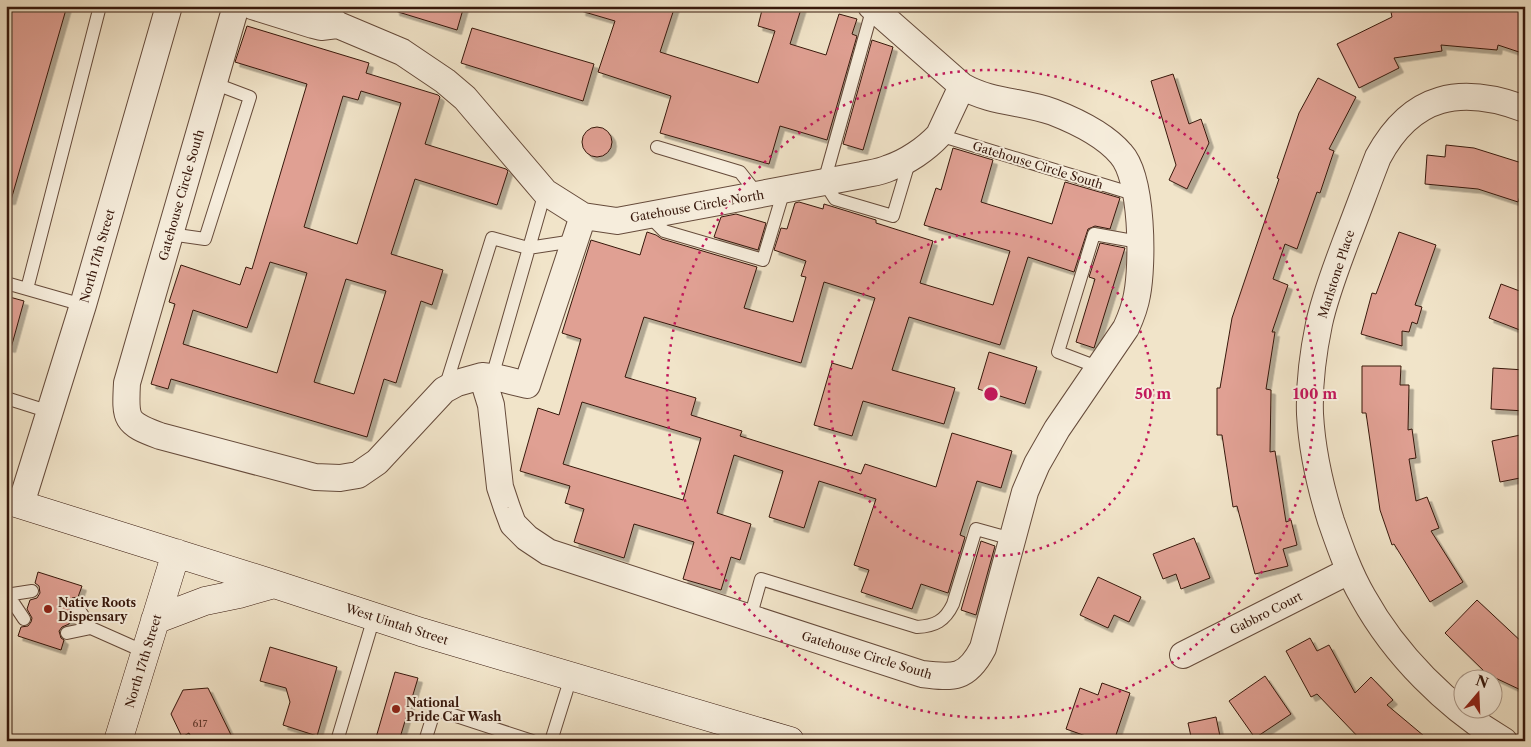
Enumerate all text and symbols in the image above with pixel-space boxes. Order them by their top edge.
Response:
street label: Gatehouse Circle South [155,127,207,262]
street label: Gatehouse Circle South [971,138,1106,192]
street label: Gatehouse Circle North [629,187,766,225]
street label: North 17th Street [76,207,118,305]
street label: Marlstone Place [1315,228,1357,320]
text: 50 m [1135,384,1171,403]
text: 100 m [1293,384,1337,403]
centre of rings [982,385,1000,403]
street label: Gabbro Court [1227,588,1305,638]
place label: Native Roots Dispensary [58,595,137,624]
street label: West Uintah Street [343,600,451,648]
marker: Native Roots Dispensary [42,603,54,615]
street label: North 17th Street [122,612,165,710]
street label: Gatehouse Circle South [800,628,935,682]
north arrow [1454,670,1504,720]
text: N [1474,671,1491,692]
place label: National Pride Car Wash [406,695,502,724]
marker: National Pride Car Wash [390,703,402,715]
house number: 617 [193,717,208,730]

